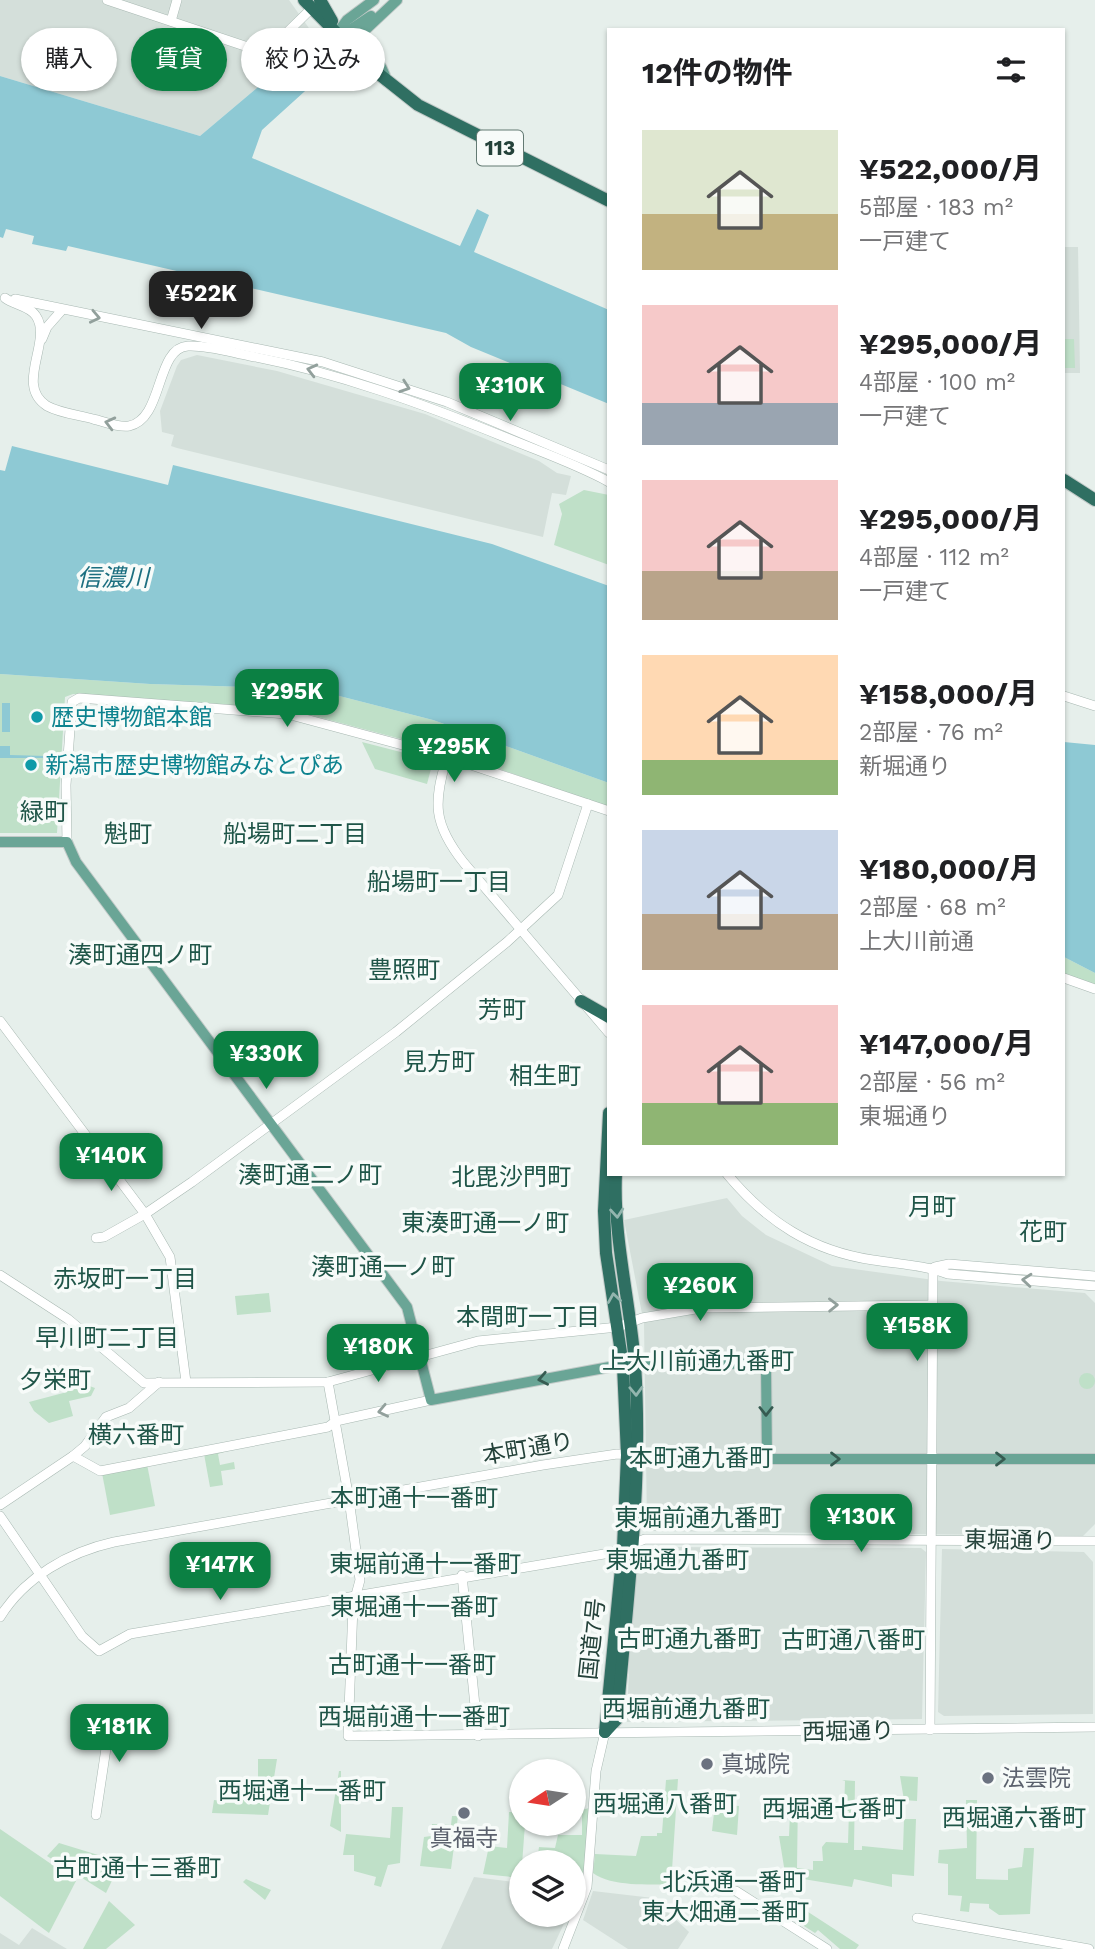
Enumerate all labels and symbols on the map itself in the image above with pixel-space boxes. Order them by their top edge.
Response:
road number: 113 [477,130,523,166]
pin: ¥522K [152,272,250,331]
one-way arrow [89,309,101,324]
one-way arrow [306,364,318,378]
pin: ¥310K [461,364,559,423]
one-way arrow [399,379,411,393]
one-way arrow [104,417,116,431]
water label: 信濃川 [77,564,152,592]
pin: ¥295K [238,670,336,729]
place label: 歴史博物館本館 [51,704,212,731]
marker: 歴史博物館本館 [29,709,45,725]
pin: ¥295K [405,724,503,784]
place label: 新潟市歴史博物館みなとぴあ [45,752,344,779]
marker: 新潟市歴史博物館みなとぴあ [23,757,39,773]
district label: 緑町 [20,798,68,826]
district label: 魁町 [104,820,152,848]
district label: 船場町二丁目 [223,820,367,848]
district label: 船場町一丁目 [367,868,511,896]
district label: 湊町通四ノ町 [68,941,212,969]
district label: 豊照町 [368,956,440,984]
district label: 芳町 [478,996,526,1024]
pin: ¥330K [217,1032,315,1091]
district label: 見方町 [403,1048,475,1076]
district label: 相生町 [509,1062,581,1090]
pin: ¥140K [62,1134,160,1193]
district label: 湊町通二ノ町 [238,1161,382,1189]
district label: 北毘沙門町 [451,1163,571,1191]
district label: 月町 [908,1193,956,1221]
one-way arrow [609,1207,624,1218]
district label: 東湊町通一ノ町 [401,1209,569,1237]
district label: 花町 [1019,1218,1067,1246]
district label: 湊町通一ノ町 [311,1253,455,1281]
pin: ¥260K [651,1264,749,1323]
district label: 赤坂町一丁目 [53,1265,197,1293]
one-way arrow [1021,1273,1032,1288]
one-way arrow [606,1292,621,1304]
one-way arrow [828,1298,839,1313]
district label: 本間町一丁目 [456,1303,600,1331]
pin: ¥158K [868,1304,966,1363]
district label: 早川町二丁目 [35,1324,179,1352]
pin: ¥180K [329,1324,427,1384]
district label: 上大川前通九番町 [602,1347,794,1375]
district label: 夕栄町 [19,1366,91,1394]
one-way arrow [537,1371,549,1386]
one-way arrow [628,1385,643,1396]
one-way arrow [377,1403,389,1418]
one-way arrow [758,1407,774,1417]
district label: 横六番町 [88,1421,184,1449]
street label: 本町通り [480,1427,576,1470]
district label: 本町通九番町 [629,1444,773,1472]
one-way arrow [830,1451,841,1467]
one-way arrow [995,1451,1006,1467]
district label: 本町通十一番町 [330,1484,498,1512]
pin: ¥130K [812,1494,910,1554]
district label: 東堀前通九番町 [614,1504,782,1532]
street label: 東堀通り [964,1526,1056,1555]
pin: ¥147K [171,1542,269,1602]
district label: 東堀通九番町 [605,1546,749,1574]
district label: 東堀前通十一番町 [329,1550,521,1578]
district label: 東堀通十一番町 [330,1593,498,1621]
street label: 国道7号 [575,1597,610,1681]
district label: 古町通九番町 [617,1625,761,1653]
district label: 古町通八番町 [781,1626,925,1654]
district label: 古町通十一番町 [328,1651,496,1679]
district label: 西堀前通九番町 [602,1695,770,1723]
district label: 西堀前通十一番町 [318,1703,510,1731]
pin: ¥181K [70,1704,168,1764]
street label: 西堀通り [802,1717,894,1746]
place label: 真城院 [721,1751,790,1778]
marker: 真城院 [699,1756,715,1772]
north arrow [509,1759,586,1836]
place label: 法雲院 [1002,1765,1071,1792]
marker: 法雲院 [980,1770,996,1786]
district label: 西堀通十一番町 [218,1777,386,1805]
district label: 西堀通八番町 [593,1790,737,1818]
district label: 西堀通七番町 [762,1795,906,1823]
district label: 西堀通六番町 [942,1804,1086,1832]
marker: 真福寺 [456,1805,472,1821]
place label: 真福寺 [430,1825,499,1852]
district label: 古町通十三番町 [53,1854,221,1882]
district label: 北浜通一番町 [662,1868,806,1896]
district label: 東大畑通二番町 [641,1898,809,1926]

